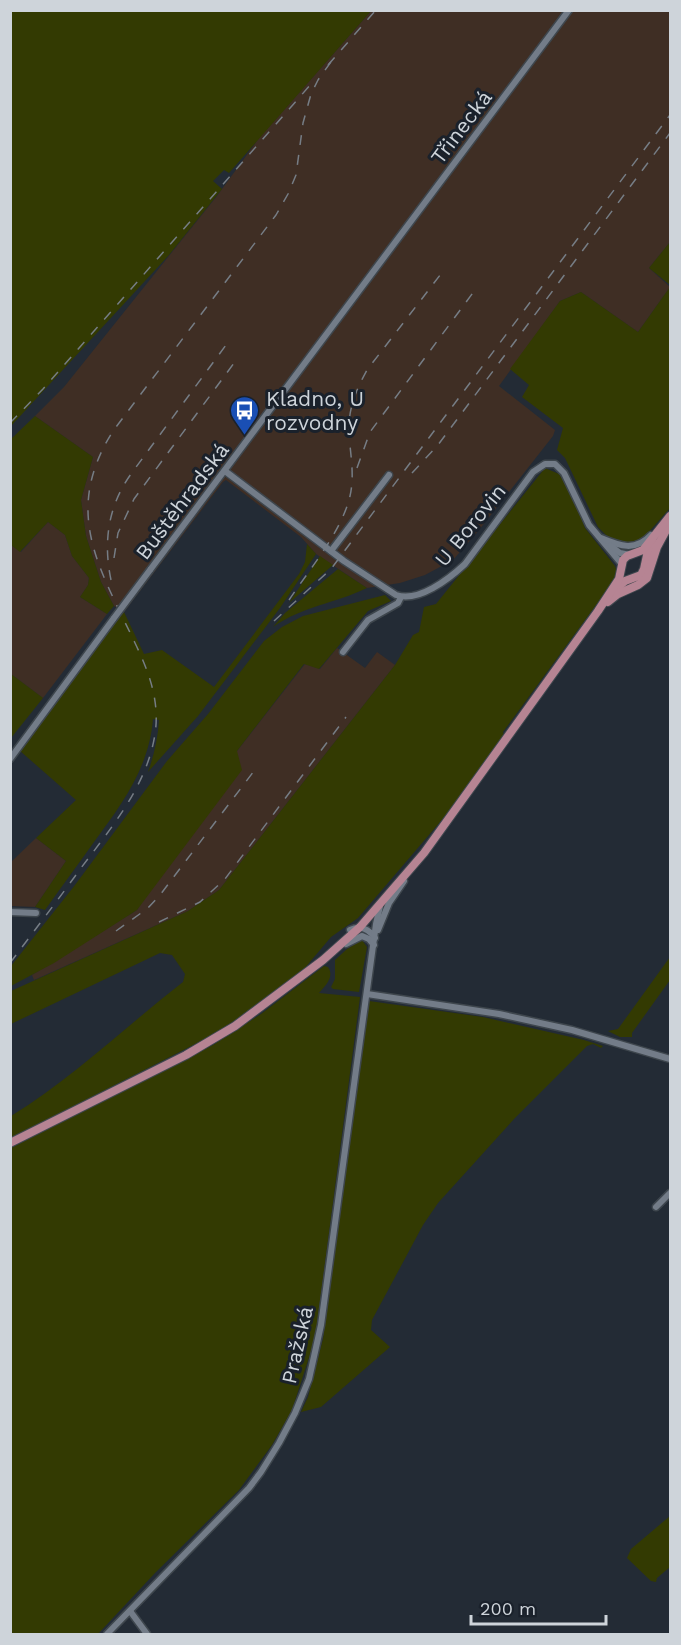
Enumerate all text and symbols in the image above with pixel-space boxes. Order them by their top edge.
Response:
street label: Třinecká [425,85,497,169]
place label: Kladno, U rozvodny [266,386,364,435]
bus stop icon: Kladno, U rozvodny [229,394,261,436]
street label: Buštěhradská [130,438,234,564]
street label: U Borovin [429,479,511,571]
street label: Pražská [276,1304,318,1386]
scale bar [471,1588,606,1626]
text: 200 m [480,1598,536,1619]

